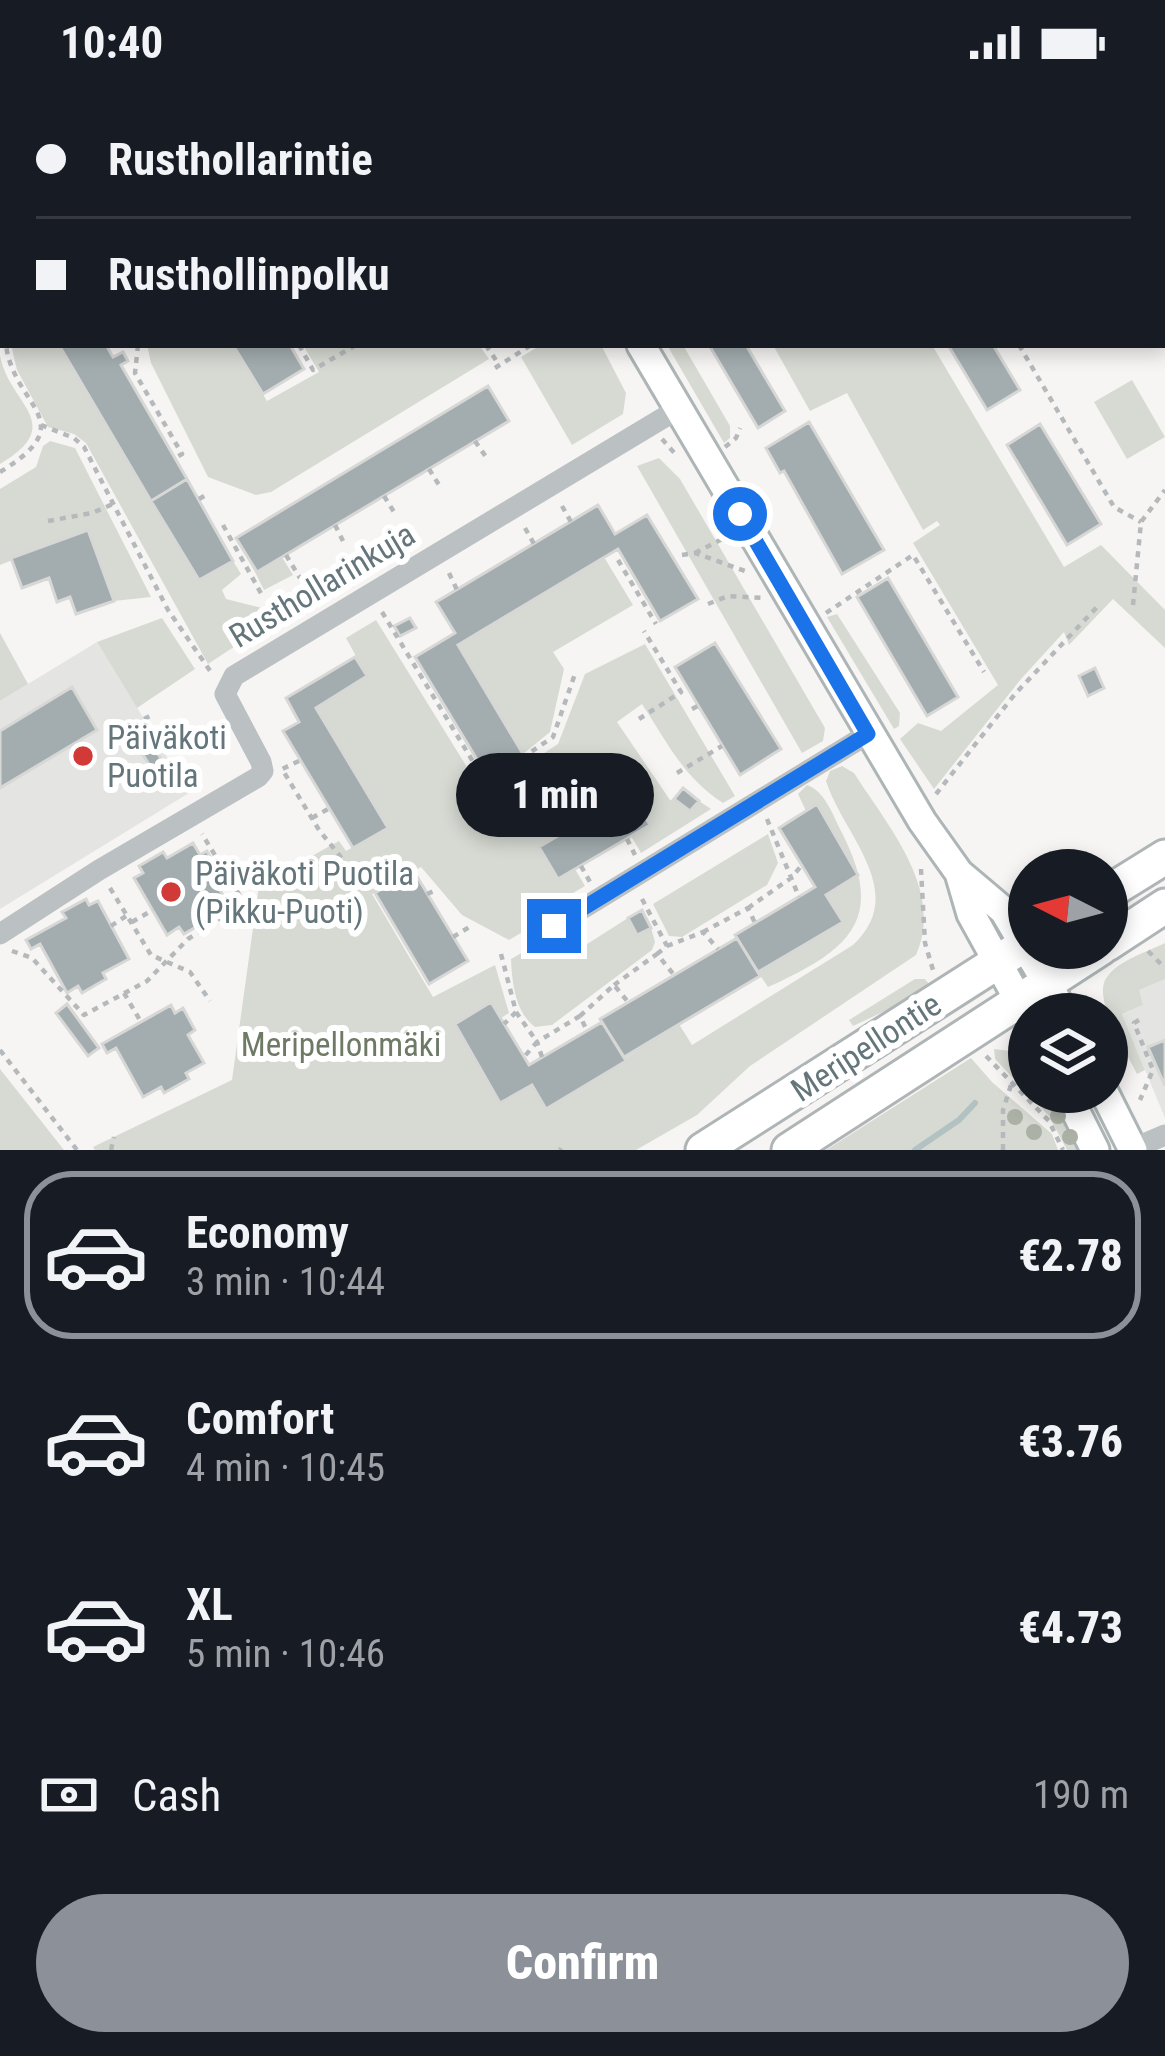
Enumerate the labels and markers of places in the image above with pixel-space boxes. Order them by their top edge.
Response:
place label: Päiväkoti Puotila [107,718,227,795]
marker: Päiväkoti Puotila [70,743,96,769]
place label: Päiväkoti Puotila (Pikku-Puoti) [195,854,414,931]
marker: Päiväkoti Puotila (Pikku-Puoti) [158,879,184,905]

